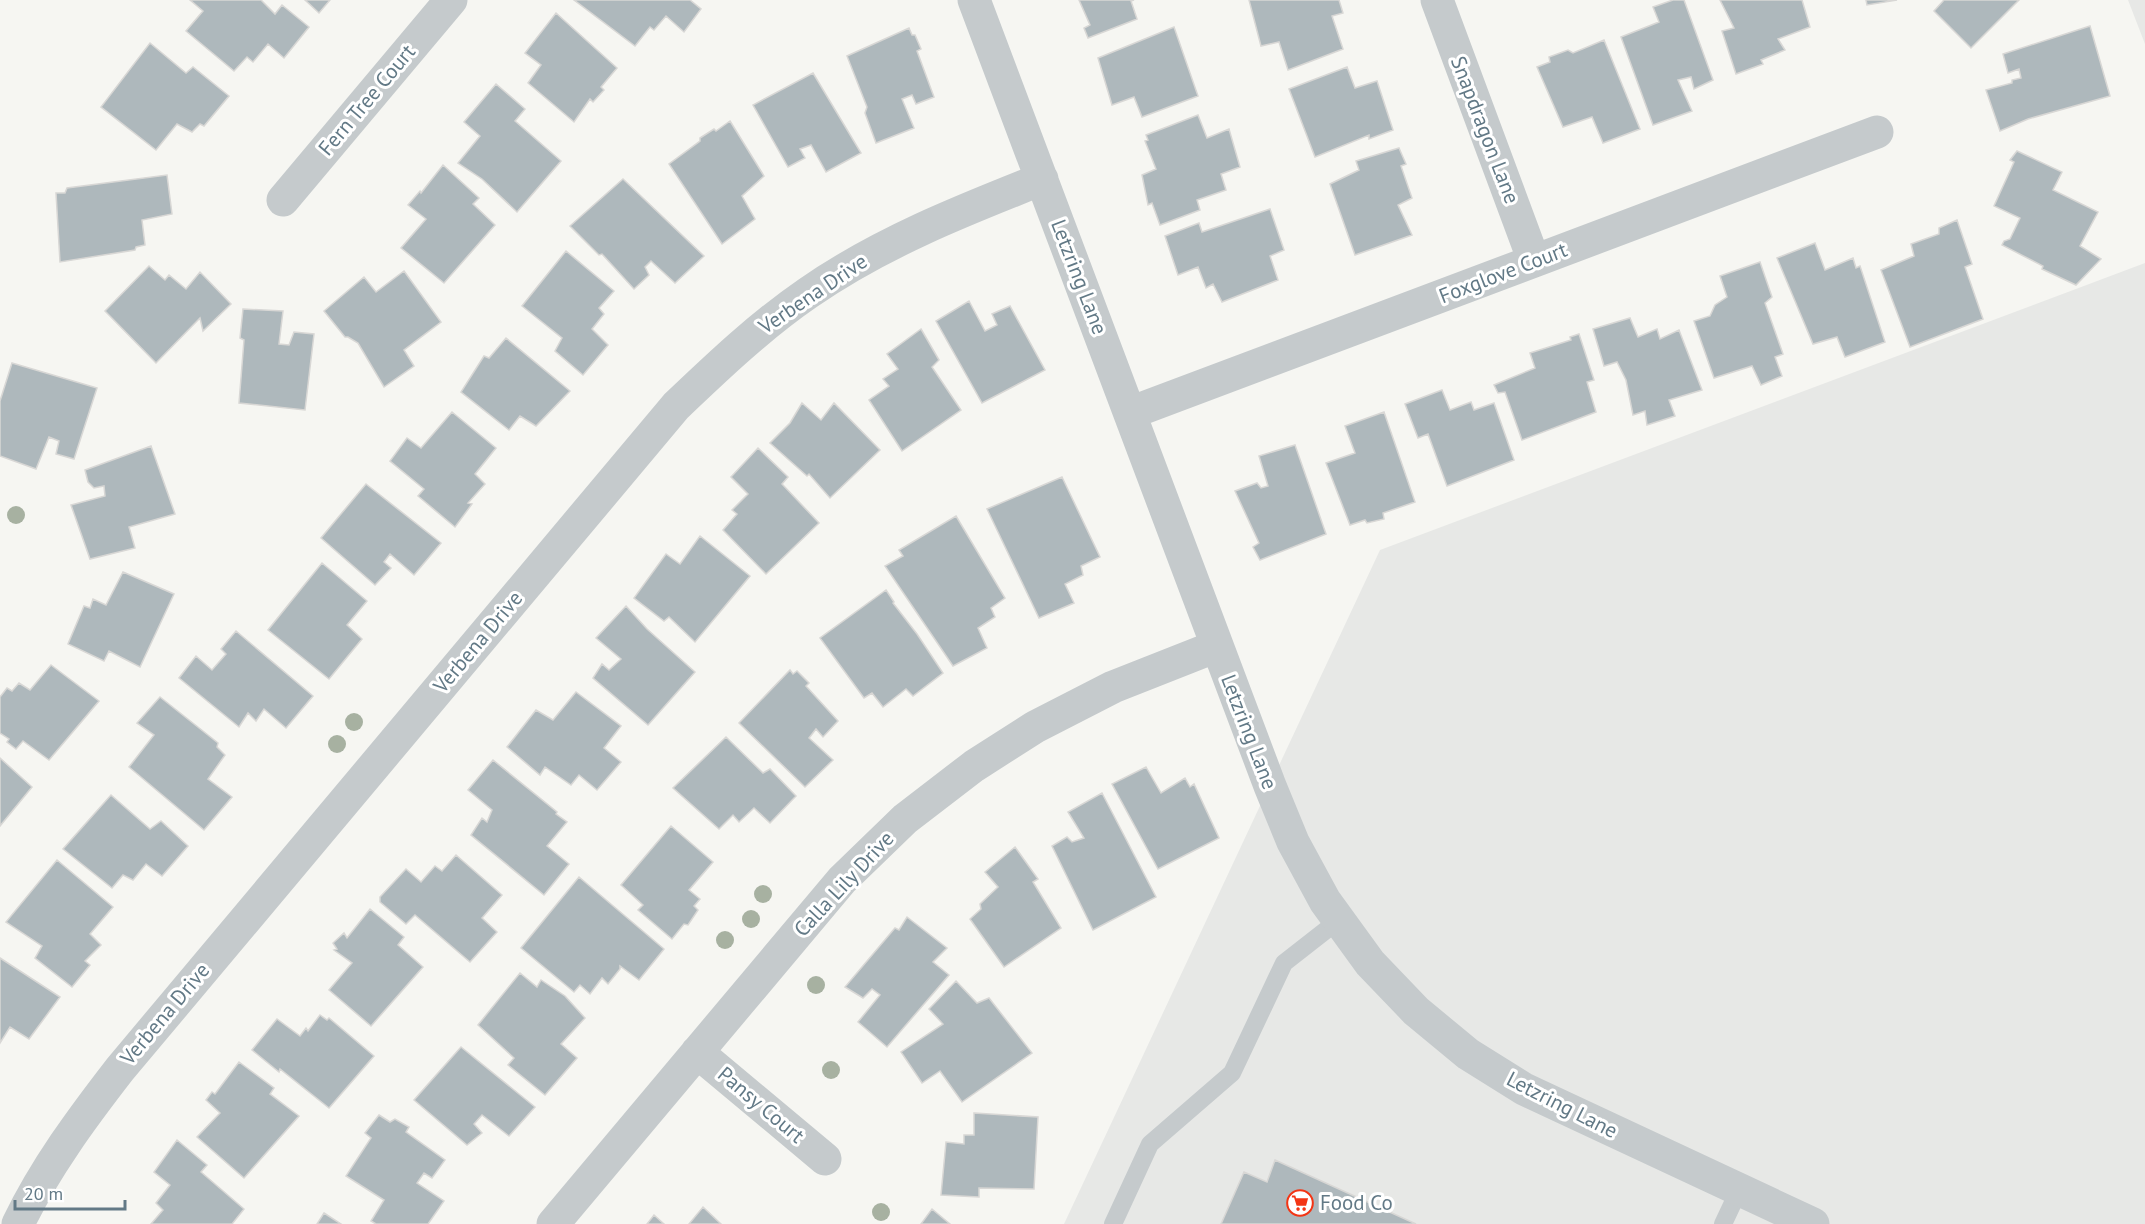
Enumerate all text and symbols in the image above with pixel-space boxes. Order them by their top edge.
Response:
street label: Fern Tree Court [312,38,421,161]
street label: Snapdragon Lane [1445,52,1526,207]
street label: Letzring Lane [1045,216,1114,338]
street label: Foxglove Court [1435,236,1571,309]
street label: Verbena Drive [752,247,872,340]
street label: Verbena Drive [426,585,528,699]
street label: Letzring Lane [1215,671,1284,793]
street label: Calla Lily Drive [788,825,899,942]
street label: Verbena Drive [113,957,215,1071]
street label: Pansy Court [712,1060,810,1149]
street label: Letzring Lane [1502,1065,1622,1144]
scale bar [15,1173,124,1211]
text: 20 m [24,1182,63,1205]
supermarket icon: Food Co [1285,1188,1315,1218]
place label: Food Co [1320,1189,1393,1216]

